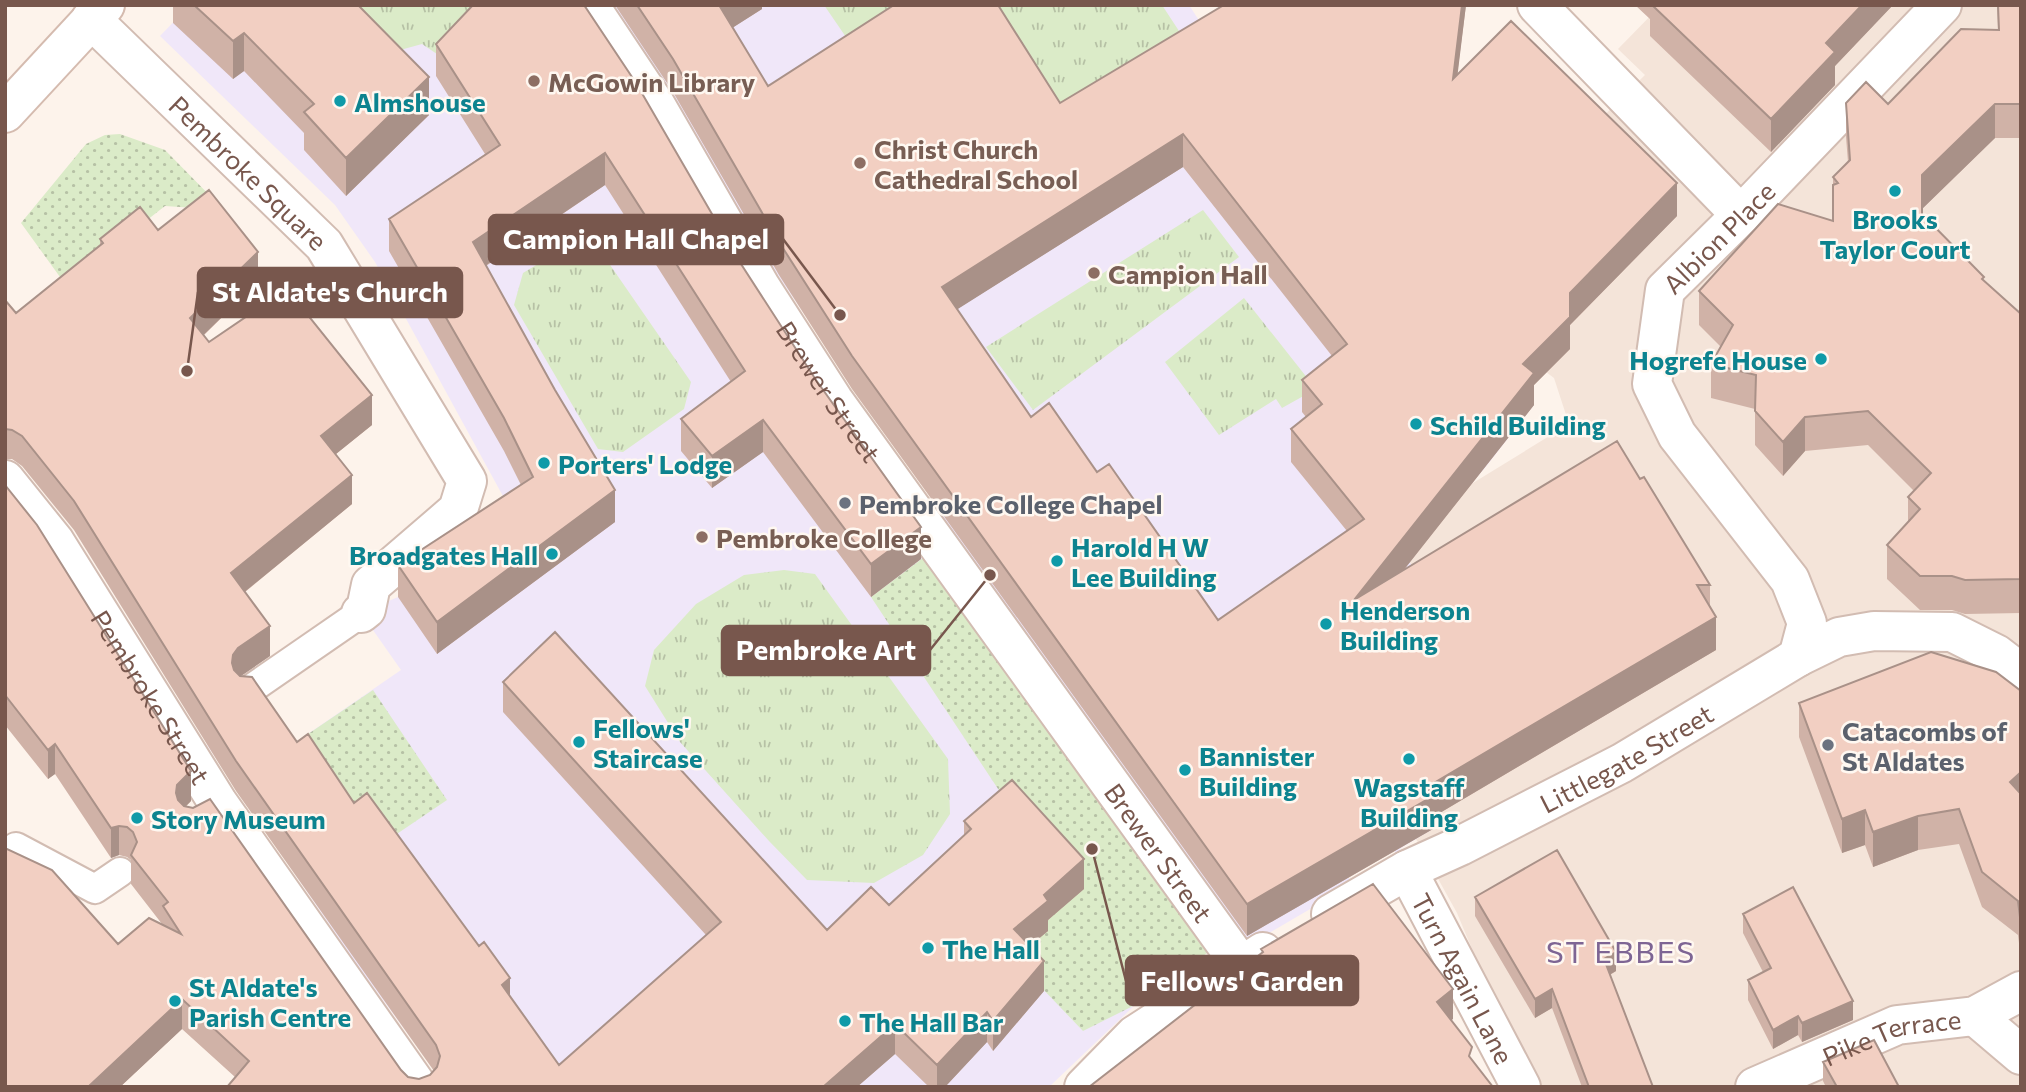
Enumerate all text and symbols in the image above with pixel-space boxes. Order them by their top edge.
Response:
place label: McGowin Library [548,66,755,97]
marker: McGowin Library [526,73,542,89]
place label: Almshouse [354,86,486,117]
street label: Pembroke Square [164,89,334,256]
marker: Almshouse [332,93,348,109]
place label: Christ Church Cathedral School [874,133,1078,194]
marker: Christ Church Cathedral School [852,155,868,171]
street label: Albion Place [1656,175,1780,299]
marker: Brooks Taylor Court [1887,183,1903,199]
place label: Brooks Taylor Court [1820,203,1970,264]
callout: Campion Hall Chapel [489,215,783,264]
text: Campion Hall Chapel [503,221,769,255]
place label: Campion Hall [1108,258,1268,289]
marker: Campion Hall [1086,265,1102,281]
callout: St Aldate's Church [198,268,462,317]
text: St Aldate's Church [212,274,448,308]
street label: Brewer Street [771,315,888,467]
place label: Hogrefe House [1629,344,1807,375]
marker: Hogrefe House [1813,351,1829,367]
place label: Schild Building [1430,409,1606,440]
marker: Schild Building [1408,416,1424,432]
place label: Porters' Lodge [558,448,732,479]
marker: Porters' Lodge [536,455,552,471]
place label: Pembroke College Chapel [859,488,1163,519]
marker: Pembroke College Chapel [837,495,853,511]
place label: Pembroke College [716,522,932,553]
marker: Pembroke College [694,529,710,545]
place label: Harold H W Lee Building [1071,531,1217,592]
place label: Broadgates Hall [349,539,538,570]
marker: Broadgates Hall [544,546,560,562]
marker: Harold H W Lee Building [1049,553,1065,569]
place label: Henderson Building [1340,594,1470,655]
street label: Pembroke Street [86,604,217,789]
marker: Henderson Building [1318,616,1334,632]
callout: Pembroke Art [722,626,930,675]
text: Pembroke Art [736,632,916,666]
street label: Littlegate Street [1534,697,1718,818]
place label: Fellows' Staircase [593,712,703,773]
place label: Catacombs of St Aldates [1842,715,2008,776]
marker: Fellows' Staircase [571,734,587,750]
marker: Catacombs of St Aldates [1820,737,1836,753]
place label: Bannister Building [1199,740,1315,801]
marker: Wagstaff Building [1401,751,1417,767]
marker: Bannister Building [1177,762,1193,778]
place label: Wagstaff Building [1354,771,1465,832]
street label: Brewer Street [1099,777,1220,927]
place label: Story Museum [151,803,326,834]
marker: Story Museum [129,810,145,826]
street label: Turn Again Lane [1406,888,1521,1068]
district label: ST EBBES [1546,932,1696,969]
place label: The Hall [942,933,1040,964]
marker: The Hall [920,940,936,956]
callout: Fellows' Garden [1126,956,1358,1005]
text: Fellows' Garden [1140,963,1344,997]
place label: St Aldate's Parish Centre [189,971,351,1032]
marker: St Aldate's Parish Centre [167,993,183,1009]
street label: Pike Terrace [1817,1002,1963,1071]
place label: The Hall Bar [859,1006,1004,1037]
marker: The Hall Bar [837,1013,853,1029]

